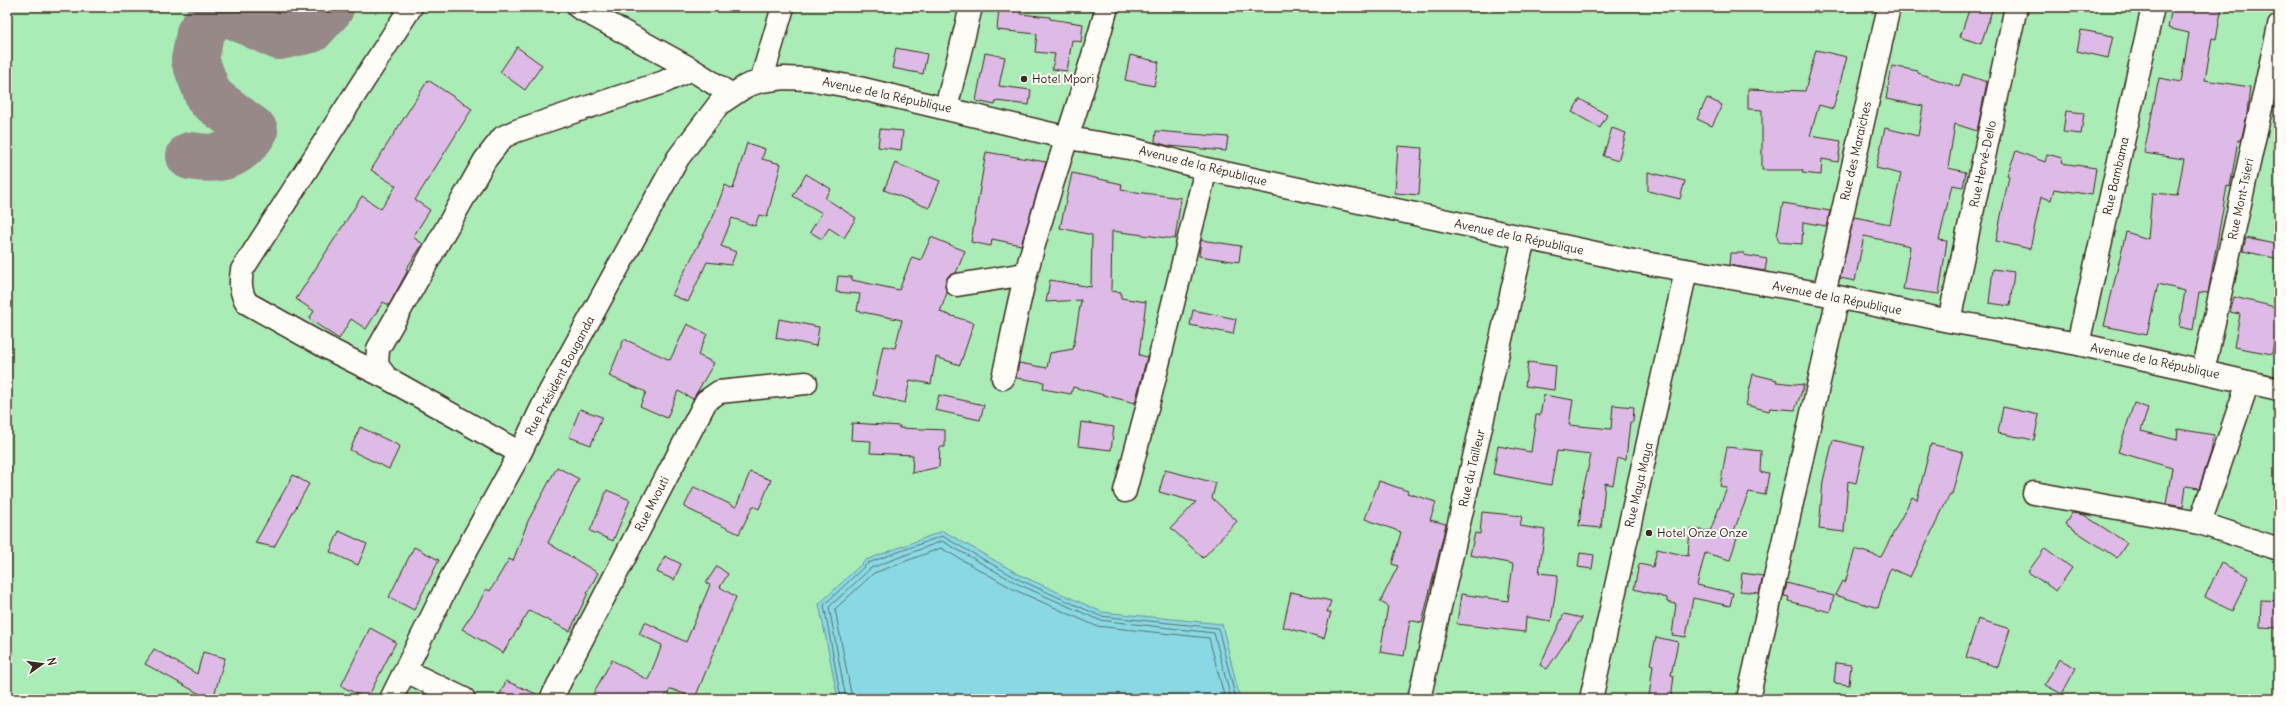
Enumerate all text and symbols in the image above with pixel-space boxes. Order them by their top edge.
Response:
place label: Hotel Mpori [1032,71,1094,86]
street label: Avenue de la République [821,73,953,116]
marker: Hotel Mpori [1019,74,1029,84]
street label: Rue des Maraiches [1837,100,1874,202]
street label: Rue Hervé-Dello [1966,119,1999,209]
street label: Rue Bambama [2099,135,2132,217]
street label: Avenue de la République [1137,142,1269,189]
street label: Rue Mont-Tsieri [2225,157,2256,241]
street label: Avenue de la République [1453,215,1585,258]
street label: Avenue de la République [1771,278,1903,317]
street label: Rue Président Bouganda [522,313,598,438]
street label: Avenue de la République [2089,339,2221,382]
street label: Rue du Tailleur [1455,427,1488,508]
street label: Rue Maya Maya [1621,441,1656,529]
street label: Rue Mvouti [631,474,672,534]
place label: Hotel Onze Onze [1657,525,1748,540]
marker: Hotel Onze Onze [1644,528,1654,538]
north arrow [22,644,62,684]
text: N [44,656,59,667]

